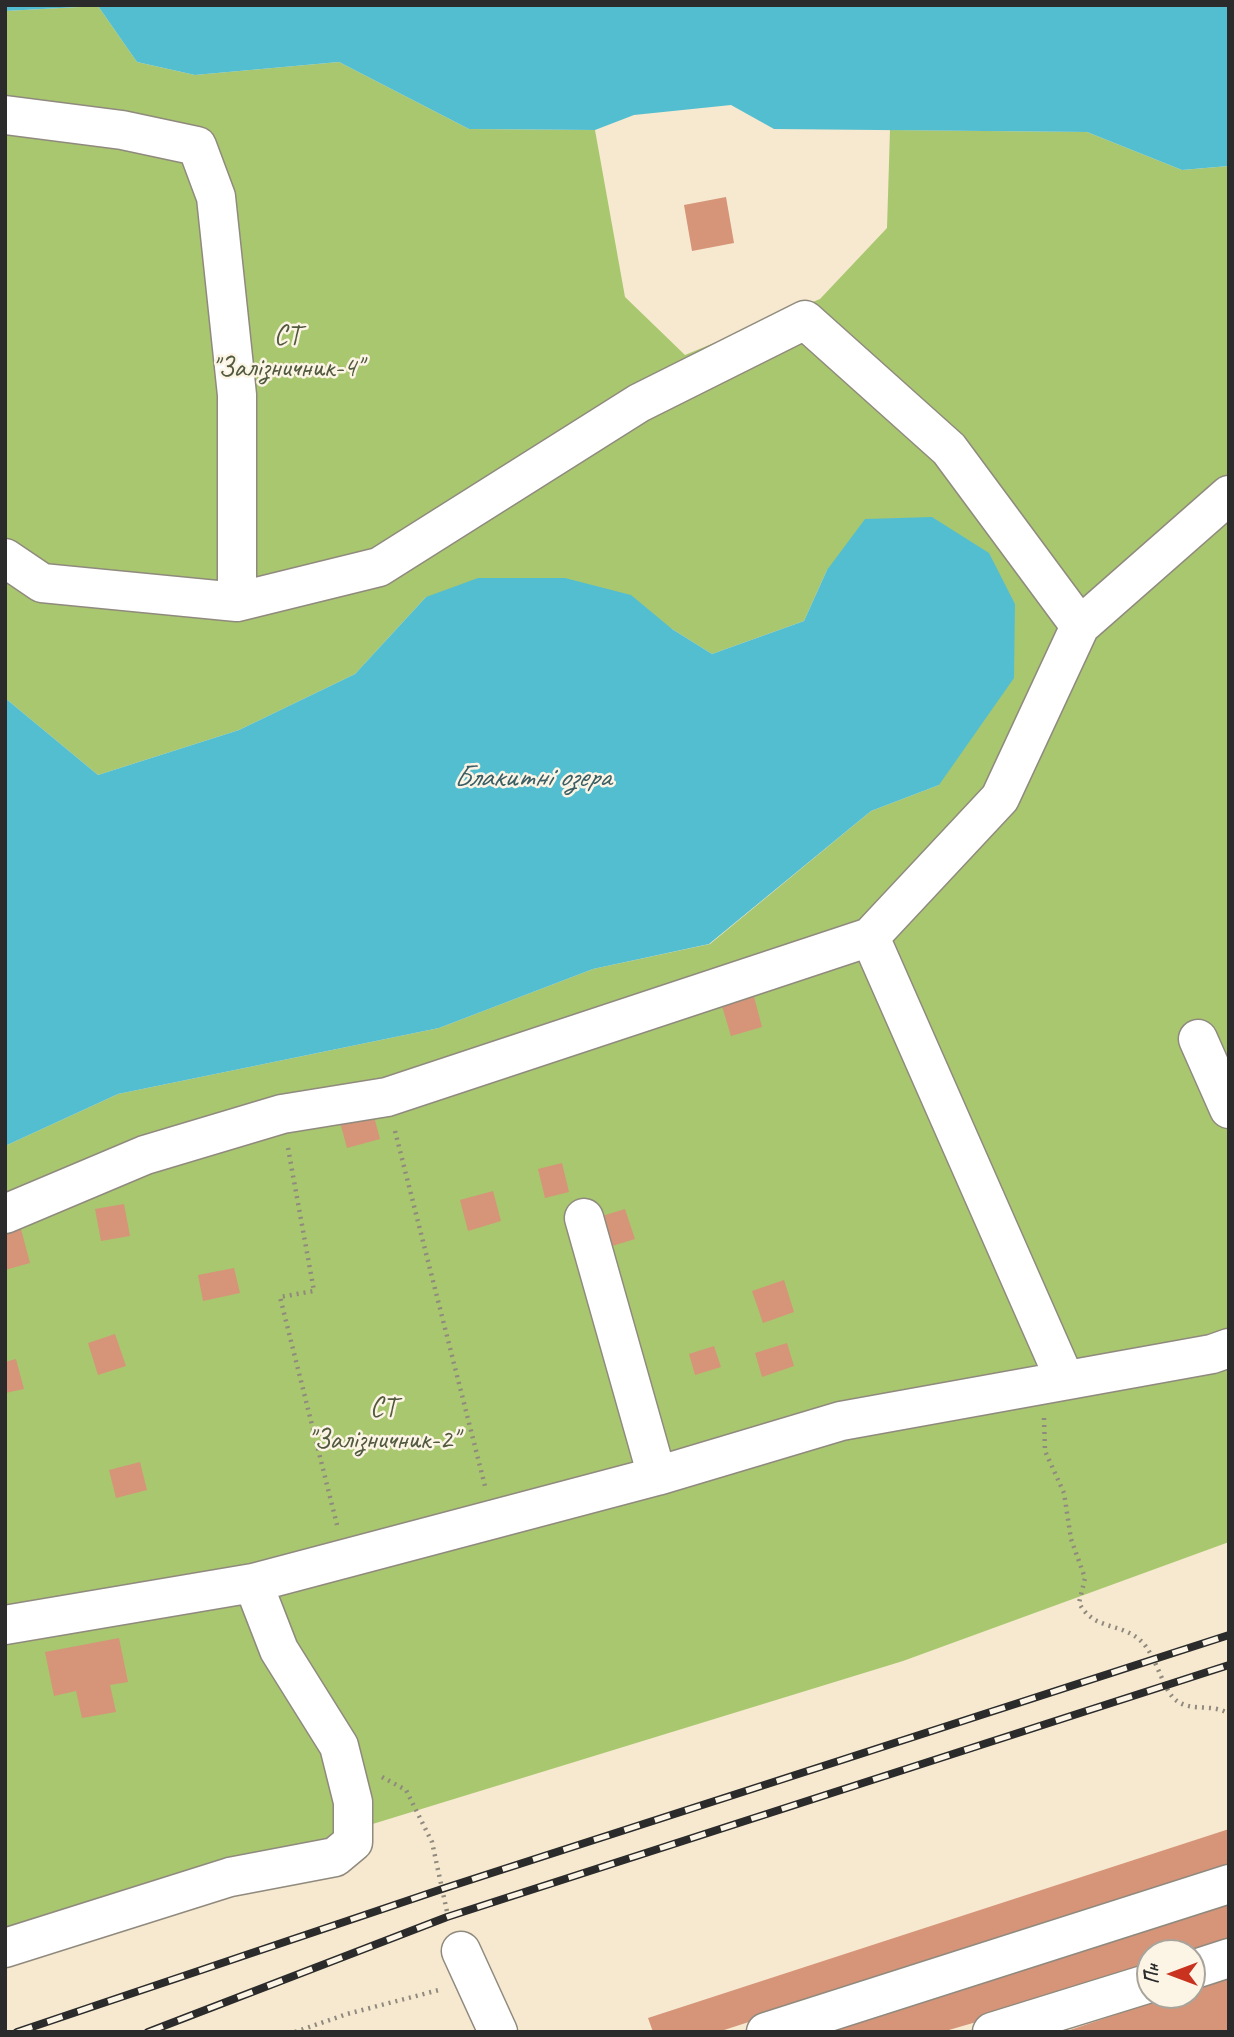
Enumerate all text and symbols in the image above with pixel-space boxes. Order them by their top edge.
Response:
park label: СТ "Залізничник-4" [212,320,362,386]
water label: Блакитні озера [453,760,611,796]
park label: СТ "Залізничник-2" [308,1392,458,1458]
north arrow [1136,1939,1206,2009]
text: Пн [1140,1964,1164,1984]

